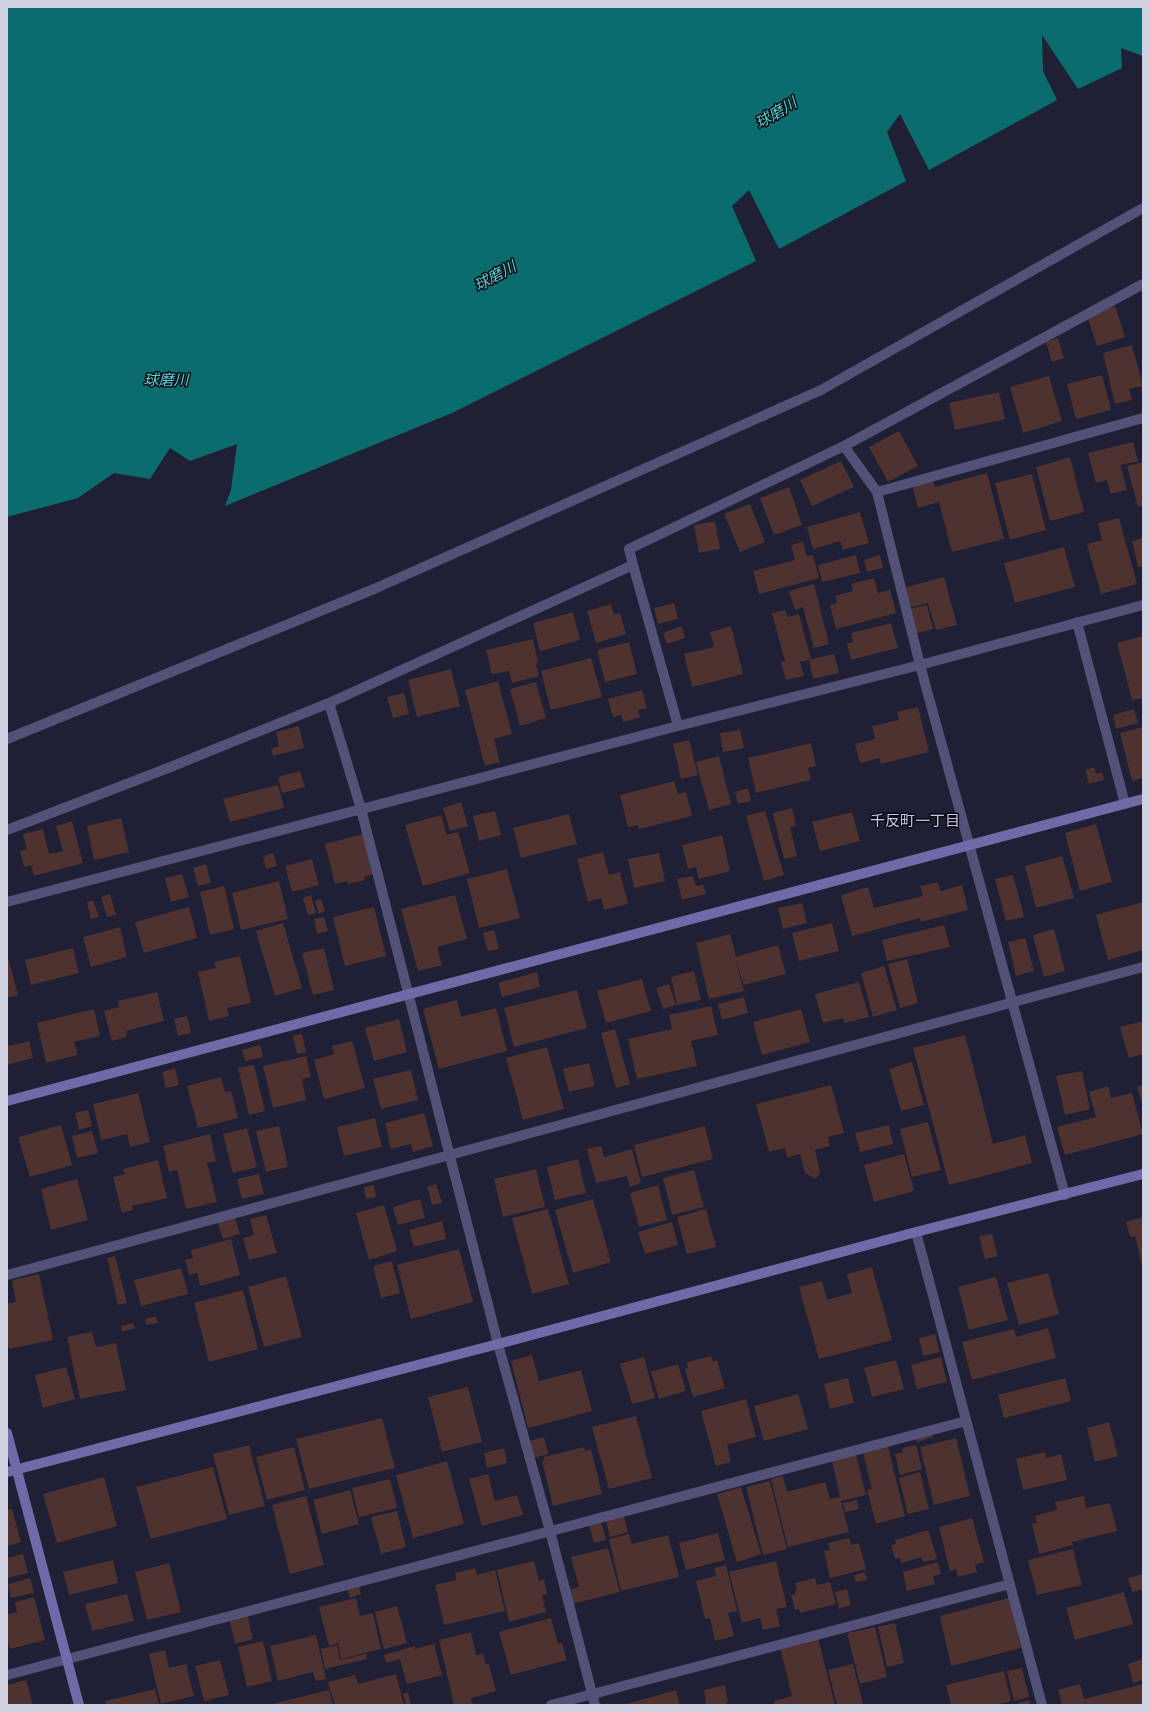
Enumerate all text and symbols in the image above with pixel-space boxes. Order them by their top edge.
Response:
water label: 球磨川 [752,92,802,132]
water label: 球磨川 [470,255,521,295]
water label: 球磨川 [143,370,190,389]
district label: 千反町一丁目 [870,811,960,830]

